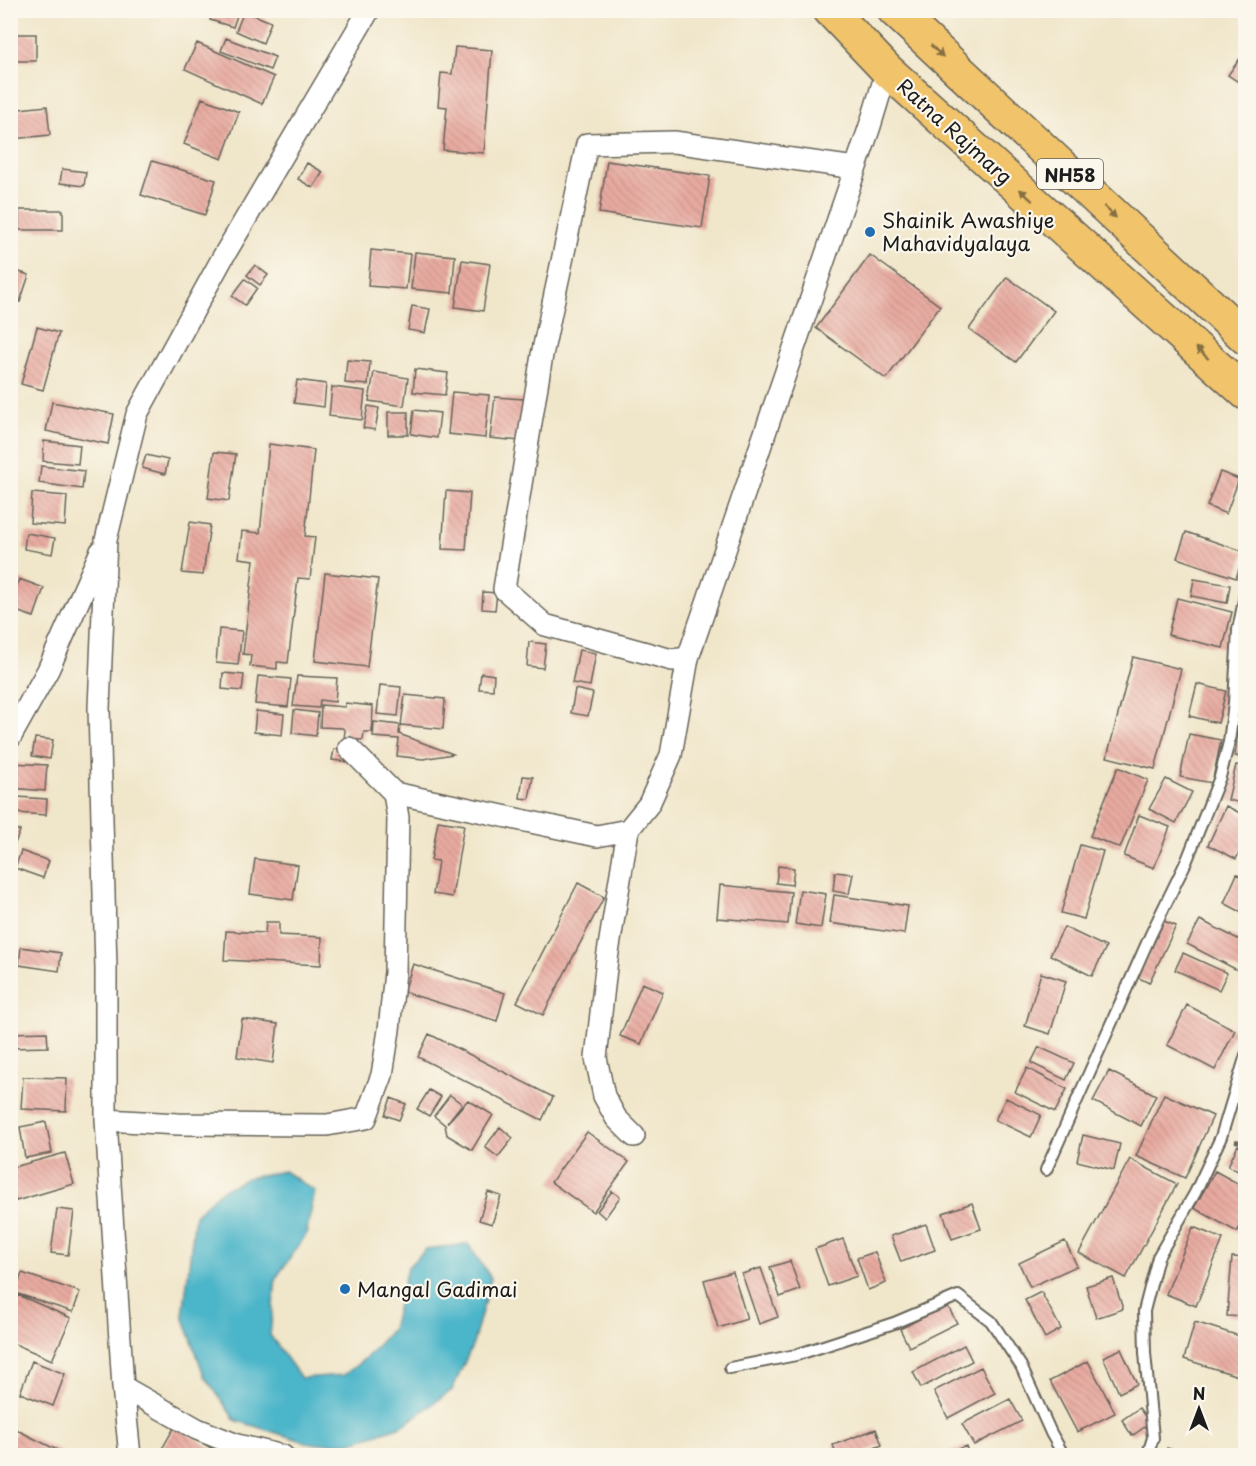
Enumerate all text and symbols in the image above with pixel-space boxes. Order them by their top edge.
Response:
one-way arrow [930,43,944,57]
street label: Ratna Rajmarg [891,71,1019,191]
road number: NH58 [1037,159,1103,189]
one-way arrow [1019,189,1034,202]
place label: Shainik Awashiye Mahavidyalaya [882,205,1054,258]
one-way arrow [1103,205,1118,219]
marker: Shainik Awashiye Mahavidyalaya [863,225,877,239]
one-way arrow [1195,347,1210,360]
place label: Mangal Gadimai [357,1274,517,1304]
marker: Mangal Gadimai [338,1282,352,1296]
north arrow [1169,1379,1229,1439]
text: N [1193,1381,1205,1405]

